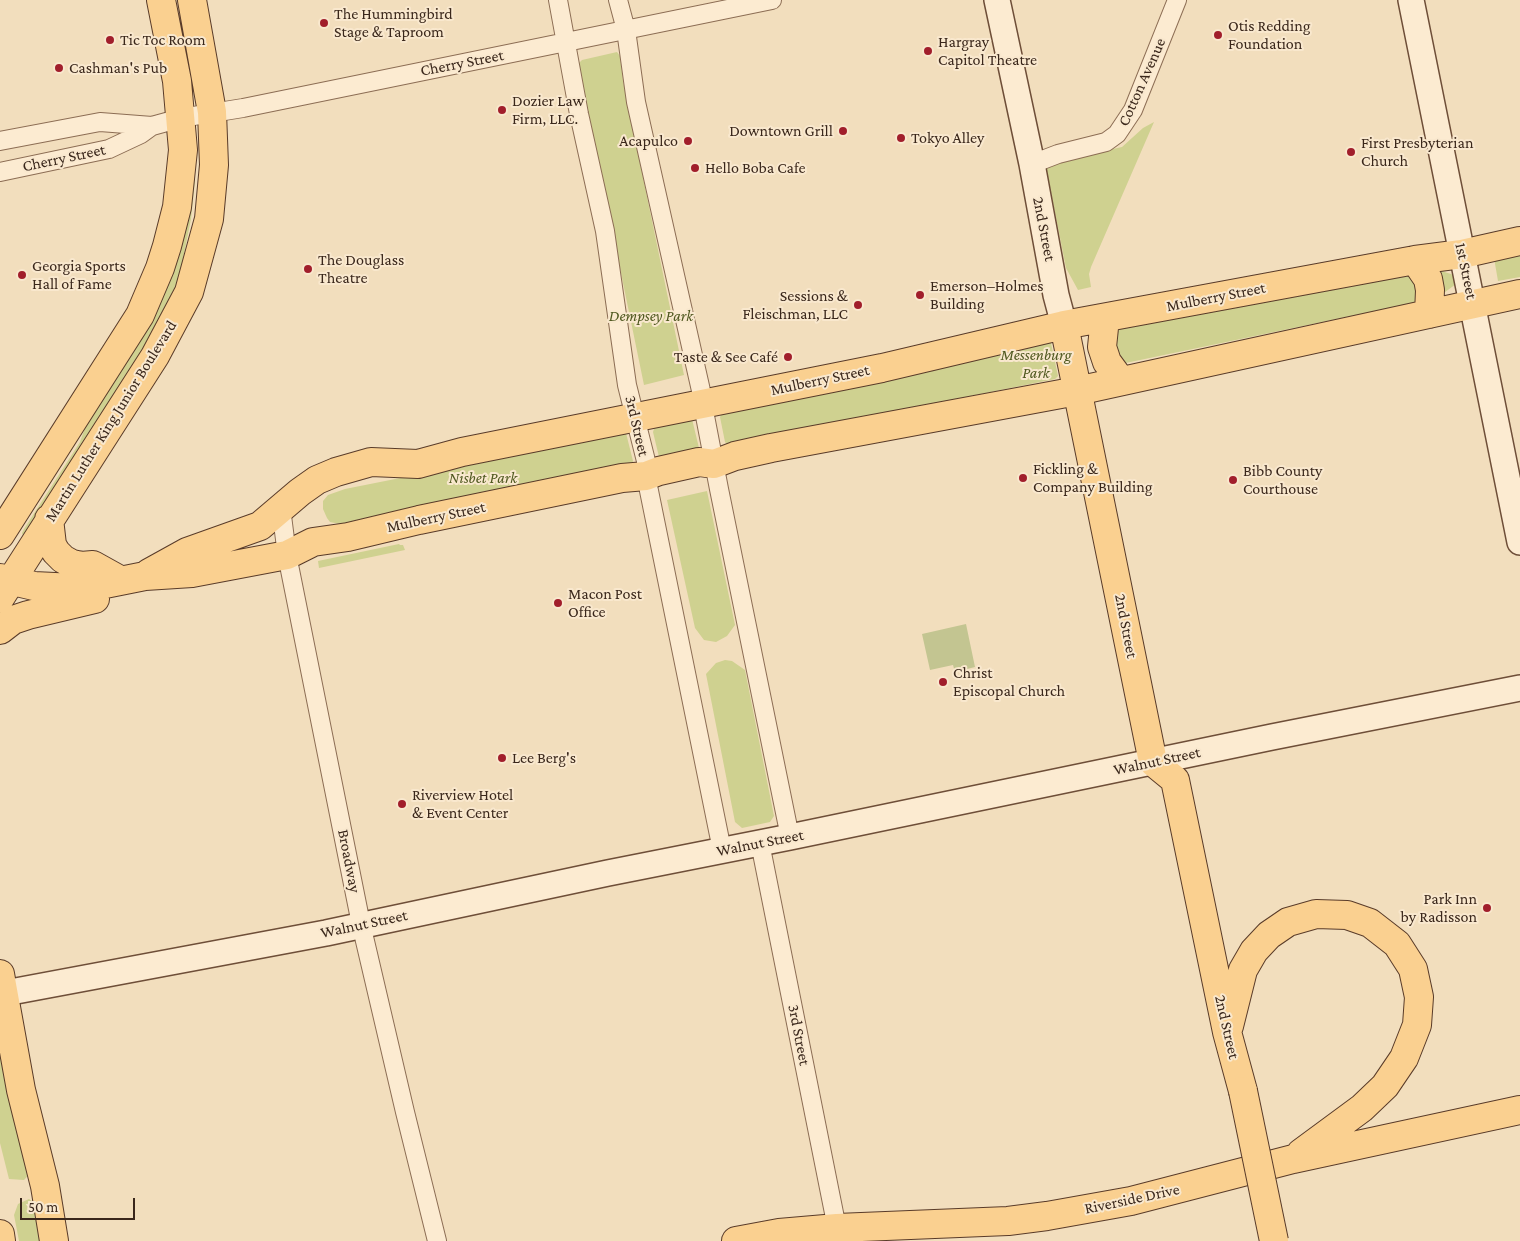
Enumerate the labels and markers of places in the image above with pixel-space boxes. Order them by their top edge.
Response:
place label: The Hummingbird Stage & Taproom [334,4,453,42]
place label: Otis Redding Foundation [1228,16,1311,54]
marker: The Hummingbird Stage & Taproom [318,17,330,29]
marker: Otis Redding Foundation [1212,29,1224,41]
place label: Tic Toc Room [120,30,206,50]
place label: Hargray Capitol Theatre [938,32,1037,70]
marker: Tic Toc Room [104,34,116,46]
marker: Hargray Capitol Theatre [922,45,934,57]
place label: Cashman's Pub [69,58,167,78]
marker: Cashman's Pub [53,62,65,74]
place label: Dozier Law Firm, LLC. [512,91,584,129]
marker: Dozier Law Firm, LLC. [496,104,508,116]
place label: Downtown Grill [729,121,833,141]
marker: Downtown Grill [837,125,849,137]
place label: Tokyo Alley [911,128,984,148]
place label: Acapulco [619,131,678,151]
marker: Tokyo Alley [895,132,907,144]
place label: First Presbyterian Church [1361,133,1473,171]
marker: Acapulco [682,135,694,147]
marker: First Presbyterian Church [1345,146,1357,158]
place label: Hello Boba Cafe [705,158,806,178]
marker: Hello Boba Cafe [689,162,701,174]
place label: The Douglass Theatre [318,250,404,288]
place label: Georgia Sports Hall of Fame [32,256,126,294]
marker: The Douglass Theatre [302,263,314,275]
marker: Georgia Sports Hall of Fame [16,269,28,281]
place label: Emerson–Holmes Building [930,276,1044,314]
place label: Sessions & Fleischman, LLC [742,286,848,324]
marker: Emerson–Holmes Building [914,289,926,301]
marker: Sessions & Fleischman, LLC [852,299,864,311]
place label: Taste & See Café [674,347,778,367]
marker: Taste & See Café [782,351,794,363]
place label: Fickling & Company Building [1033,459,1152,497]
place label: Bibb County Courthouse [1243,461,1322,499]
marker: Fickling & Company Building [1017,472,1029,484]
marker: Bibb County Courthouse [1227,474,1239,486]
place label: Macon Post Office [568,584,642,622]
marker: Macon Post Office [552,597,564,609]
place label: Christ Episcopal Church [953,663,1065,701]
marker: Christ Episcopal Church [937,676,949,688]
place label: Lee Berg's [512,748,576,768]
marker: Lee Berg's [496,752,508,764]
place label: Riverview Hotel & Event Center [412,785,513,823]
marker: Riverview Hotel & Event Center [396,798,408,810]
place label: Park Inn by Radisson [1401,889,1477,927]
marker: Park Inn by Radisson [1481,902,1493,914]

